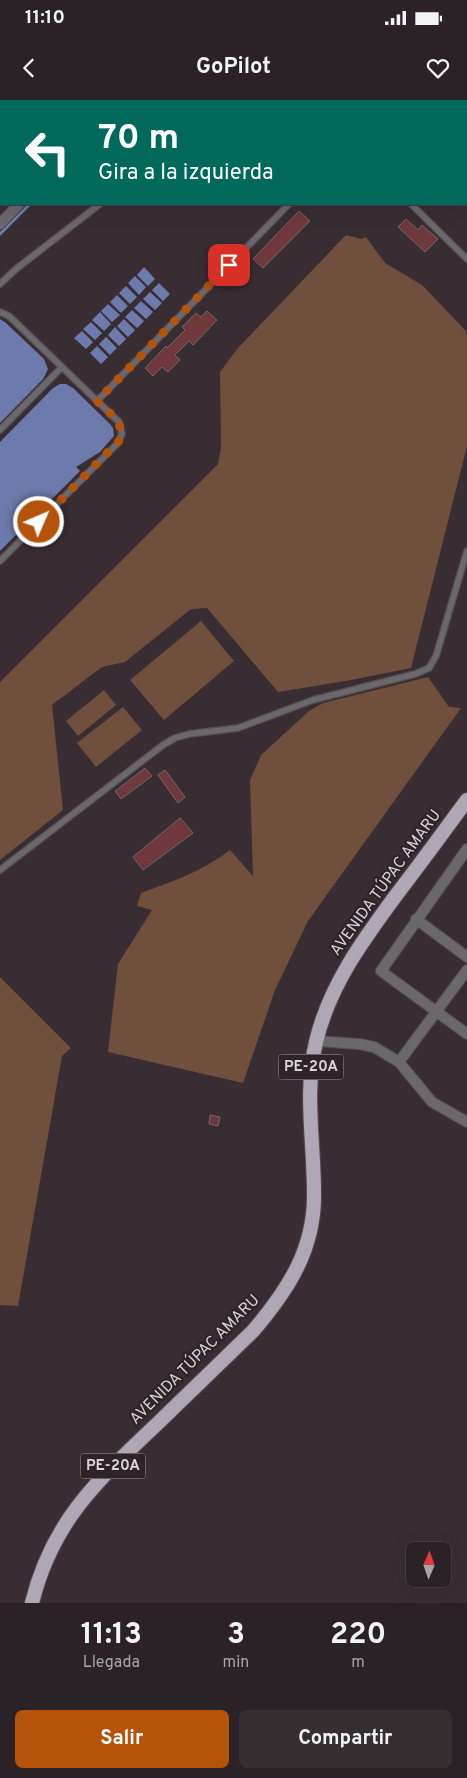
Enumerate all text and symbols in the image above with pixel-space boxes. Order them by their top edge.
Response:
text: 11:10 [25,6,65,30]
icon: back [15,54,43,82]
text: GoPilot [196,54,271,81]
icon: heart [424,54,452,82]
text: 70 m [98,117,179,161]
icon: left [15,120,80,185]
text: Gira a la izquierda [98,160,274,187]
pin [208,244,250,286]
icon: arrive [215,251,243,279]
position arrow [12.0,495,64.0,547]
street label: AVENIDA TÚPAC AMARU [325,805,446,960]
road number: PE-20A [278,1054,344,1080]
street label: AVENIDA TÚPAC AMARU [124,1289,264,1429]
road number: PE-20A [80,1454,146,1478]
north arrow [406,1542,451,1588]
map controls [406,1542,451,1587]
text: 11:13 [81,1617,142,1654]
text: 3 [227,1617,245,1654]
text: 220 [330,1617,386,1654]
text: Llegada [83,1653,140,1673]
text: min [223,1653,249,1673]
text: m [351,1653,365,1673]
button: Salir [15,1710,229,1768]
button: Compartir [239,1710,452,1768]

